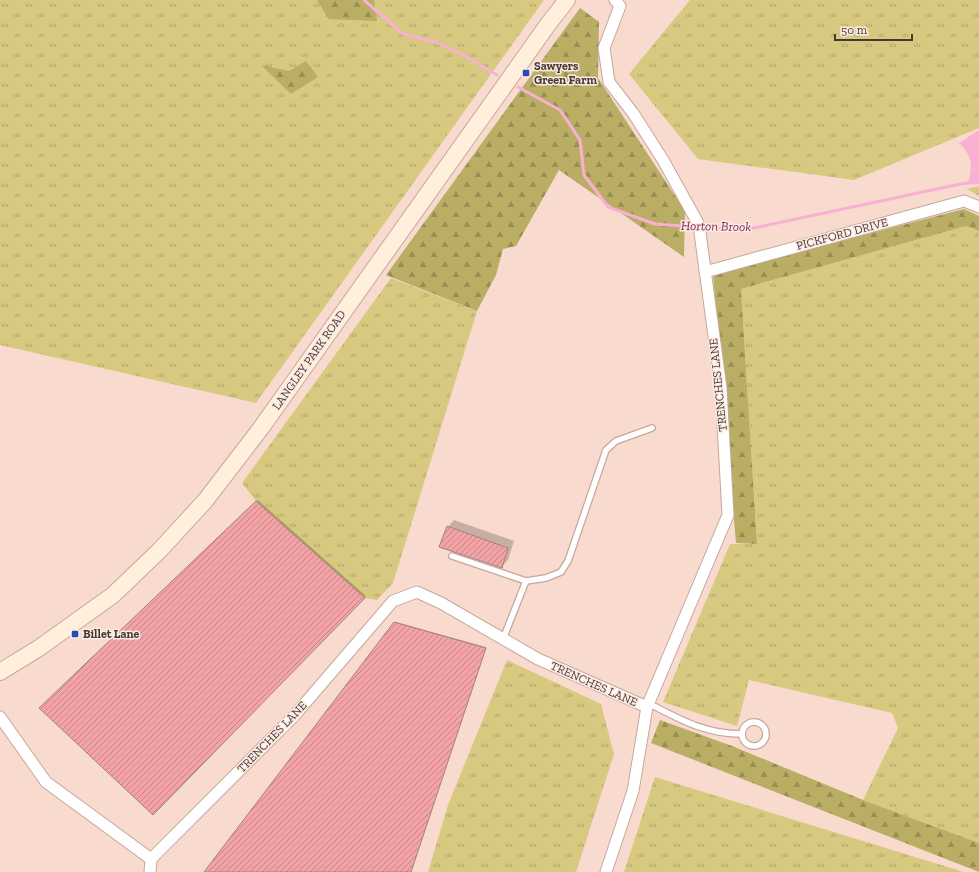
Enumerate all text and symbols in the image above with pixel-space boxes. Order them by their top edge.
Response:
scale bar [835,16,912,42]
text: 50 m [841,23,868,37]
place label: Sawyers Green Farm [534,59,597,87]
marker: Sawyers Green Farm [521,68,531,78]
street label: PICKFORD DRIVE [795,215,889,253]
water label: Horton Brook [681,218,752,234]
street label: LANGLEY PARK ROAD [269,308,349,412]
street label: TRENCHES LANE [706,338,730,432]
place label: Billet Lane [83,627,140,641]
marker: Billet Lane [70,629,80,639]
street label: TRENCHES LANE [548,659,640,709]
street label: TRENCHES LANE [234,698,310,776]

